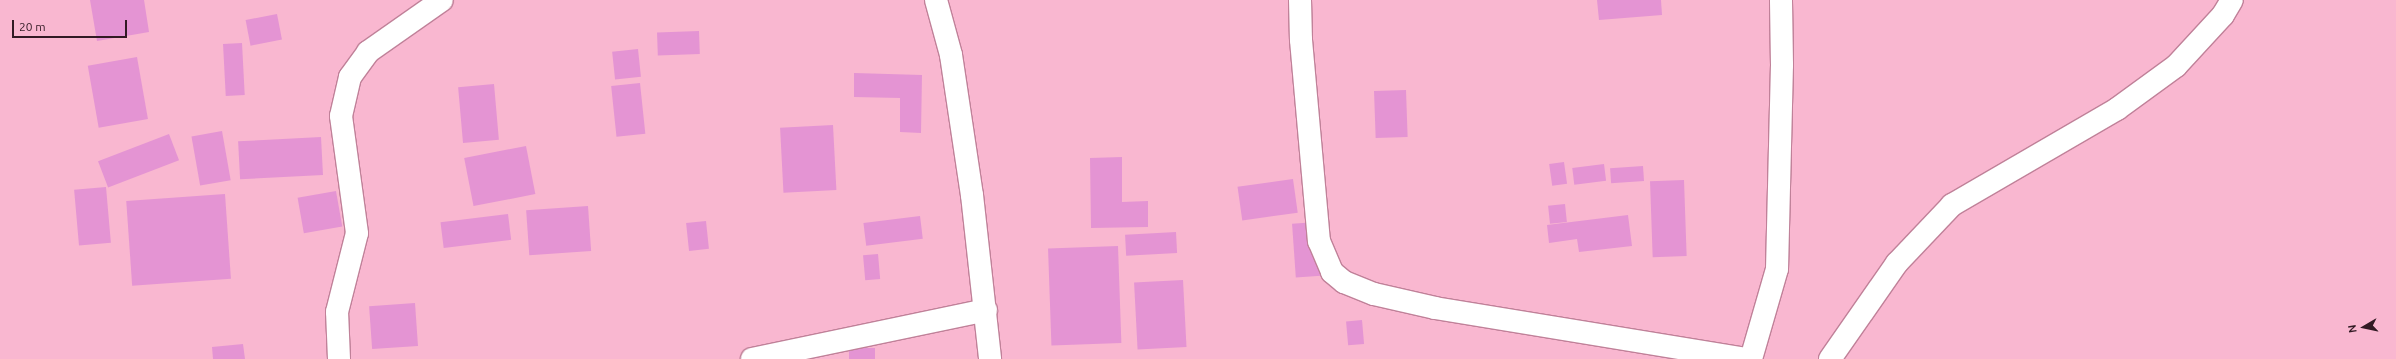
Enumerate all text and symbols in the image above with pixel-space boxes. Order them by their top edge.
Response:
scale bar [14,12,129,38]
text: 20 m [19,20,46,33]
north arrow [2344,307,2384,347]
text: N [2346,324,2359,334]

